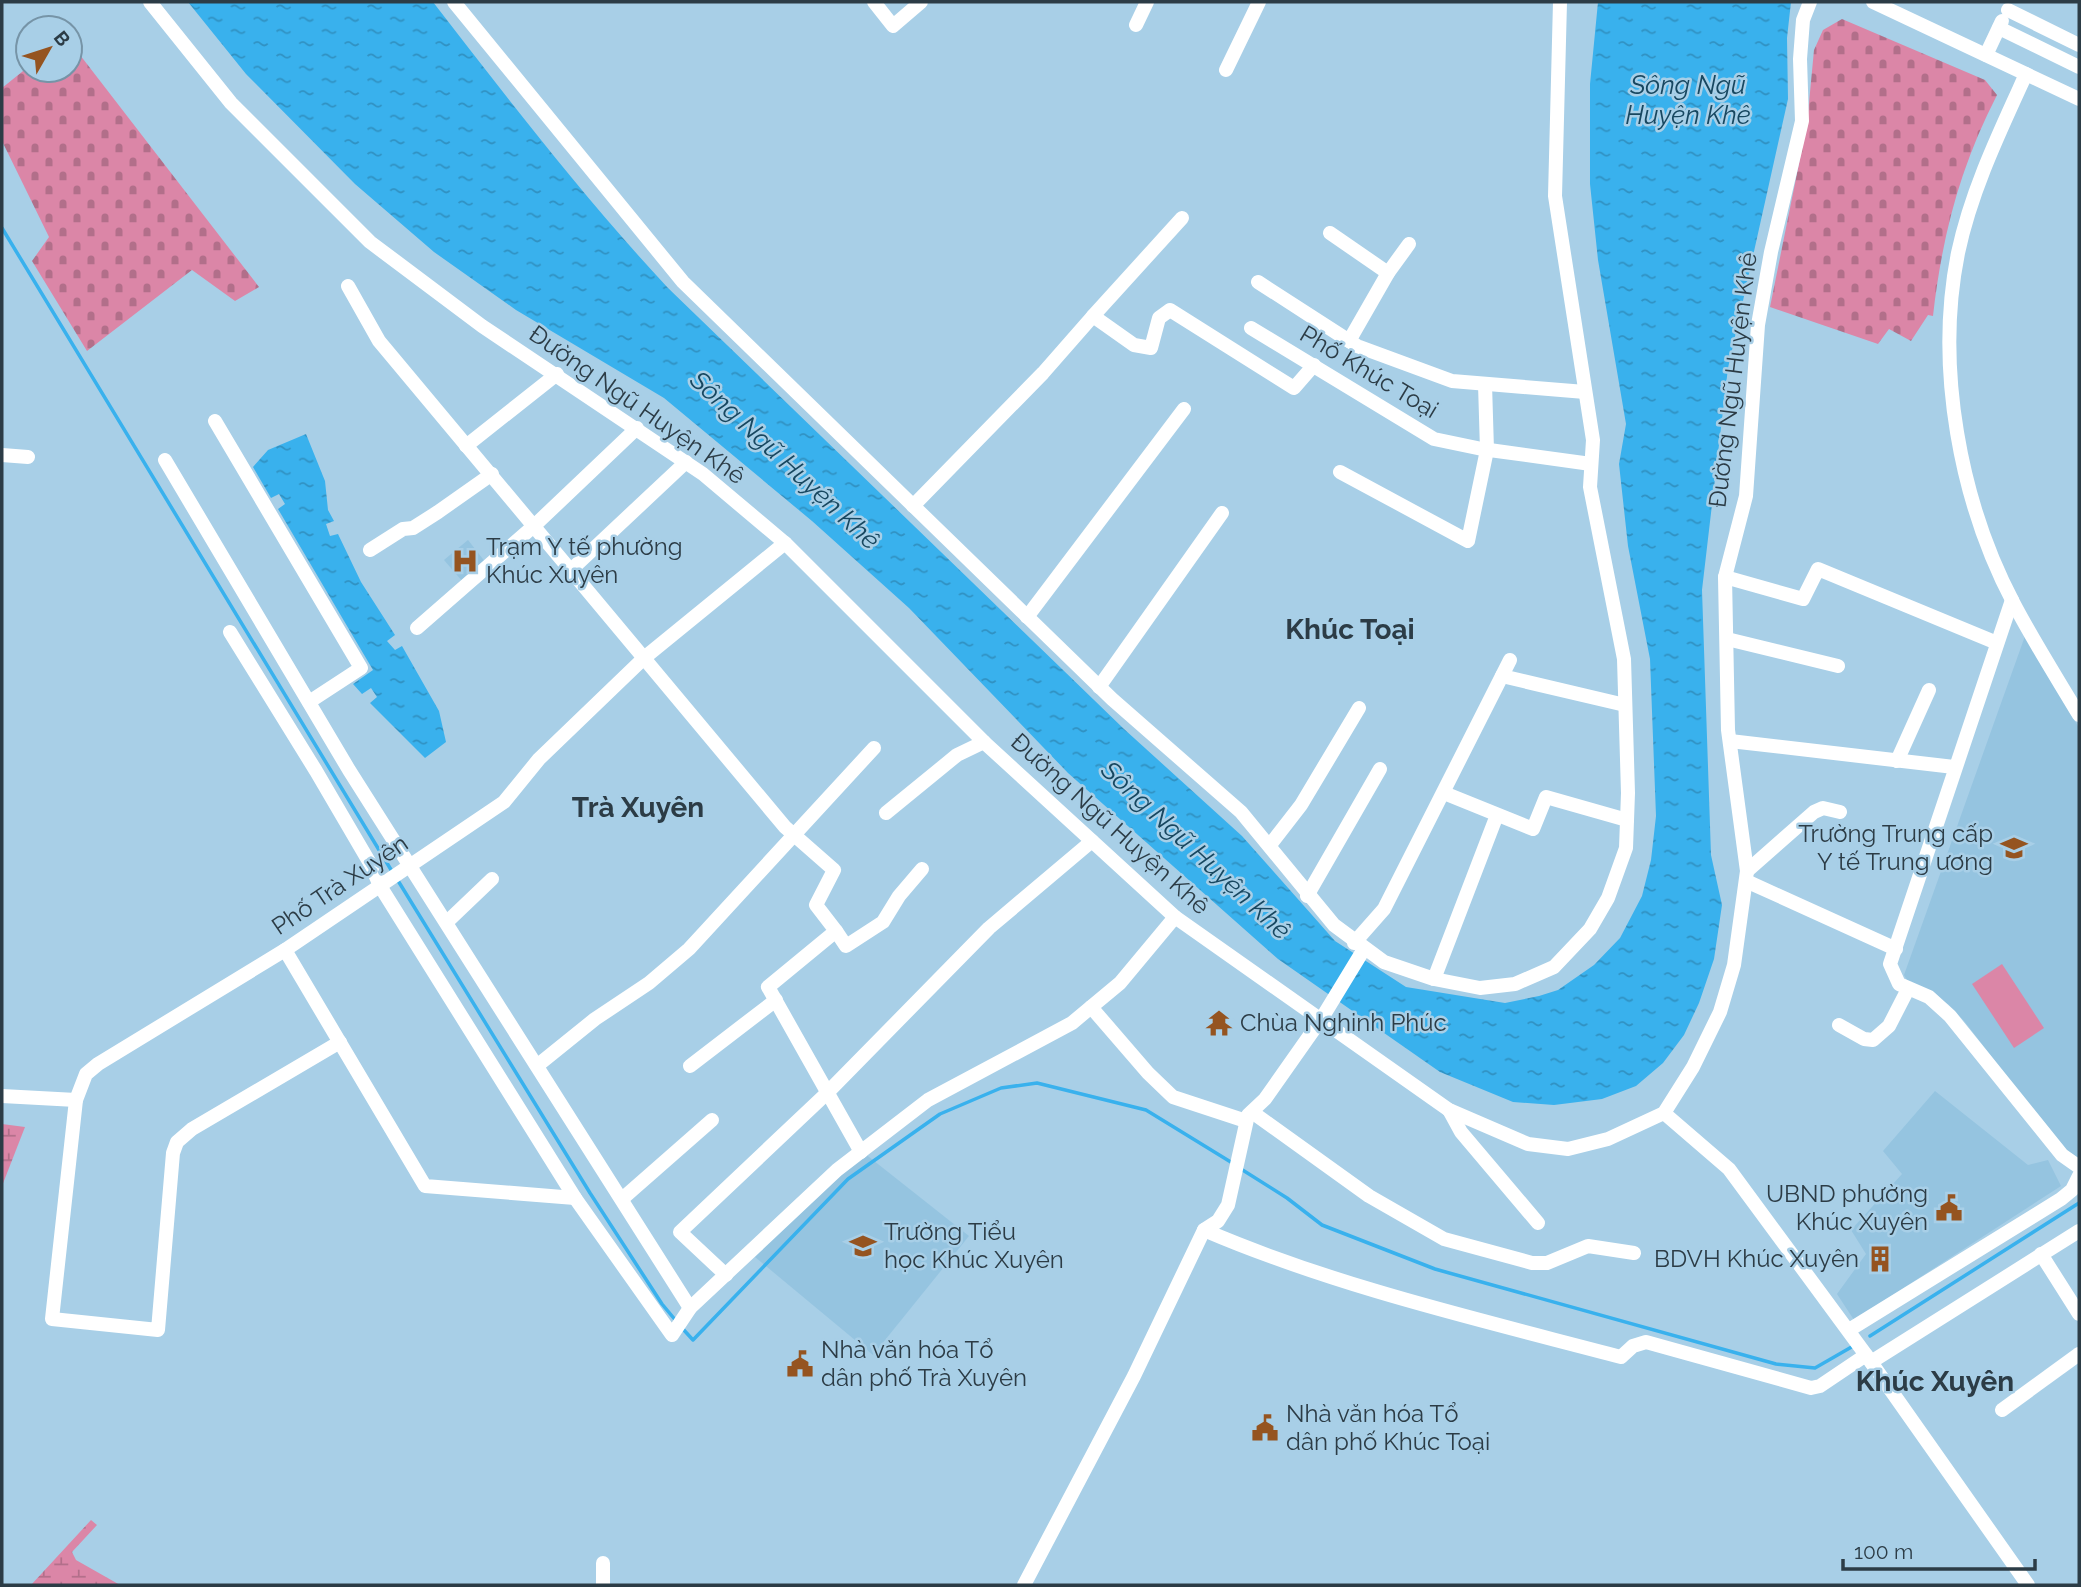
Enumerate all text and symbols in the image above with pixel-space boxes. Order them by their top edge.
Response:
north arrow [14,14,84,84]
text: B [50,26,75,50]
water label: Sông Ngũ Huyện Khê [1625,70,1751,130]
street label: Đường Ngũ Huyện Khê [1702,251,1763,509]
street label: Đường Ngũ Huyện Khê [524,319,751,490]
street label: Phố Khúc Toại [1295,319,1444,424]
water label: Sông Ngũ Huyện Khê [684,364,886,555]
place label: Trạm Y tế phường Khúc Xuyên [486,532,683,589]
hospital icon: Trạm Y tế phường Khúc Xuyên [450,546,480,576]
district label: Khúc Toại [1285,613,1415,646]
street label: Đường Ngũ Huyện Khê [1005,727,1216,920]
water label: Sông Ngũ Huyện Khê [1095,754,1297,945]
district label: Trà Xuyên [572,791,704,824]
place label: Trường Trung cấp Y tế Trung ương [1798,819,1993,876]
street label: Phố Trà Xuyên [266,828,413,941]
school or university icon: Trường Trung cấp Y tế Trung ương [1999,833,2029,863]
temple icon: Chùa Nghinh Phúc [1204,1008,1234,1038]
place label: Chùa Nghinh Phúc [1240,1008,1447,1037]
place label: UBND phường Khúc Xuyên [1766,1179,1928,1236]
public building icon: UBND phường Khúc Xuyên [1934,1193,1964,1223]
place label: Trường Tiểu học Khúc Xuyên [884,1217,1064,1274]
school or university icon: Trường Tiểu học Khúc Xuyên [848,1231,878,1261]
place label: BDVH Khúc Xuyên [1654,1244,1859,1273]
building icon: BDVH Khúc Xuyên [1865,1244,1895,1274]
place label: Nhà văn hóa Tổ dân phố Trà Xuyên [821,1335,1027,1392]
public building icon: Nhà văn hóa Tổ dân phố Trà Xuyên [785,1349,815,1379]
district label: Khúc Xuyên [1856,1365,2014,1398]
place label: Nhà văn hóa Tổ dân phố Khúc Toại [1286,1399,1490,1456]
public building icon: Nhà văn hóa Tổ dân phố Khúc Toại [1250,1413,1280,1443]
scale bar [1843,1528,2036,1572]
text: 100 m [1854,1539,1913,1564]

